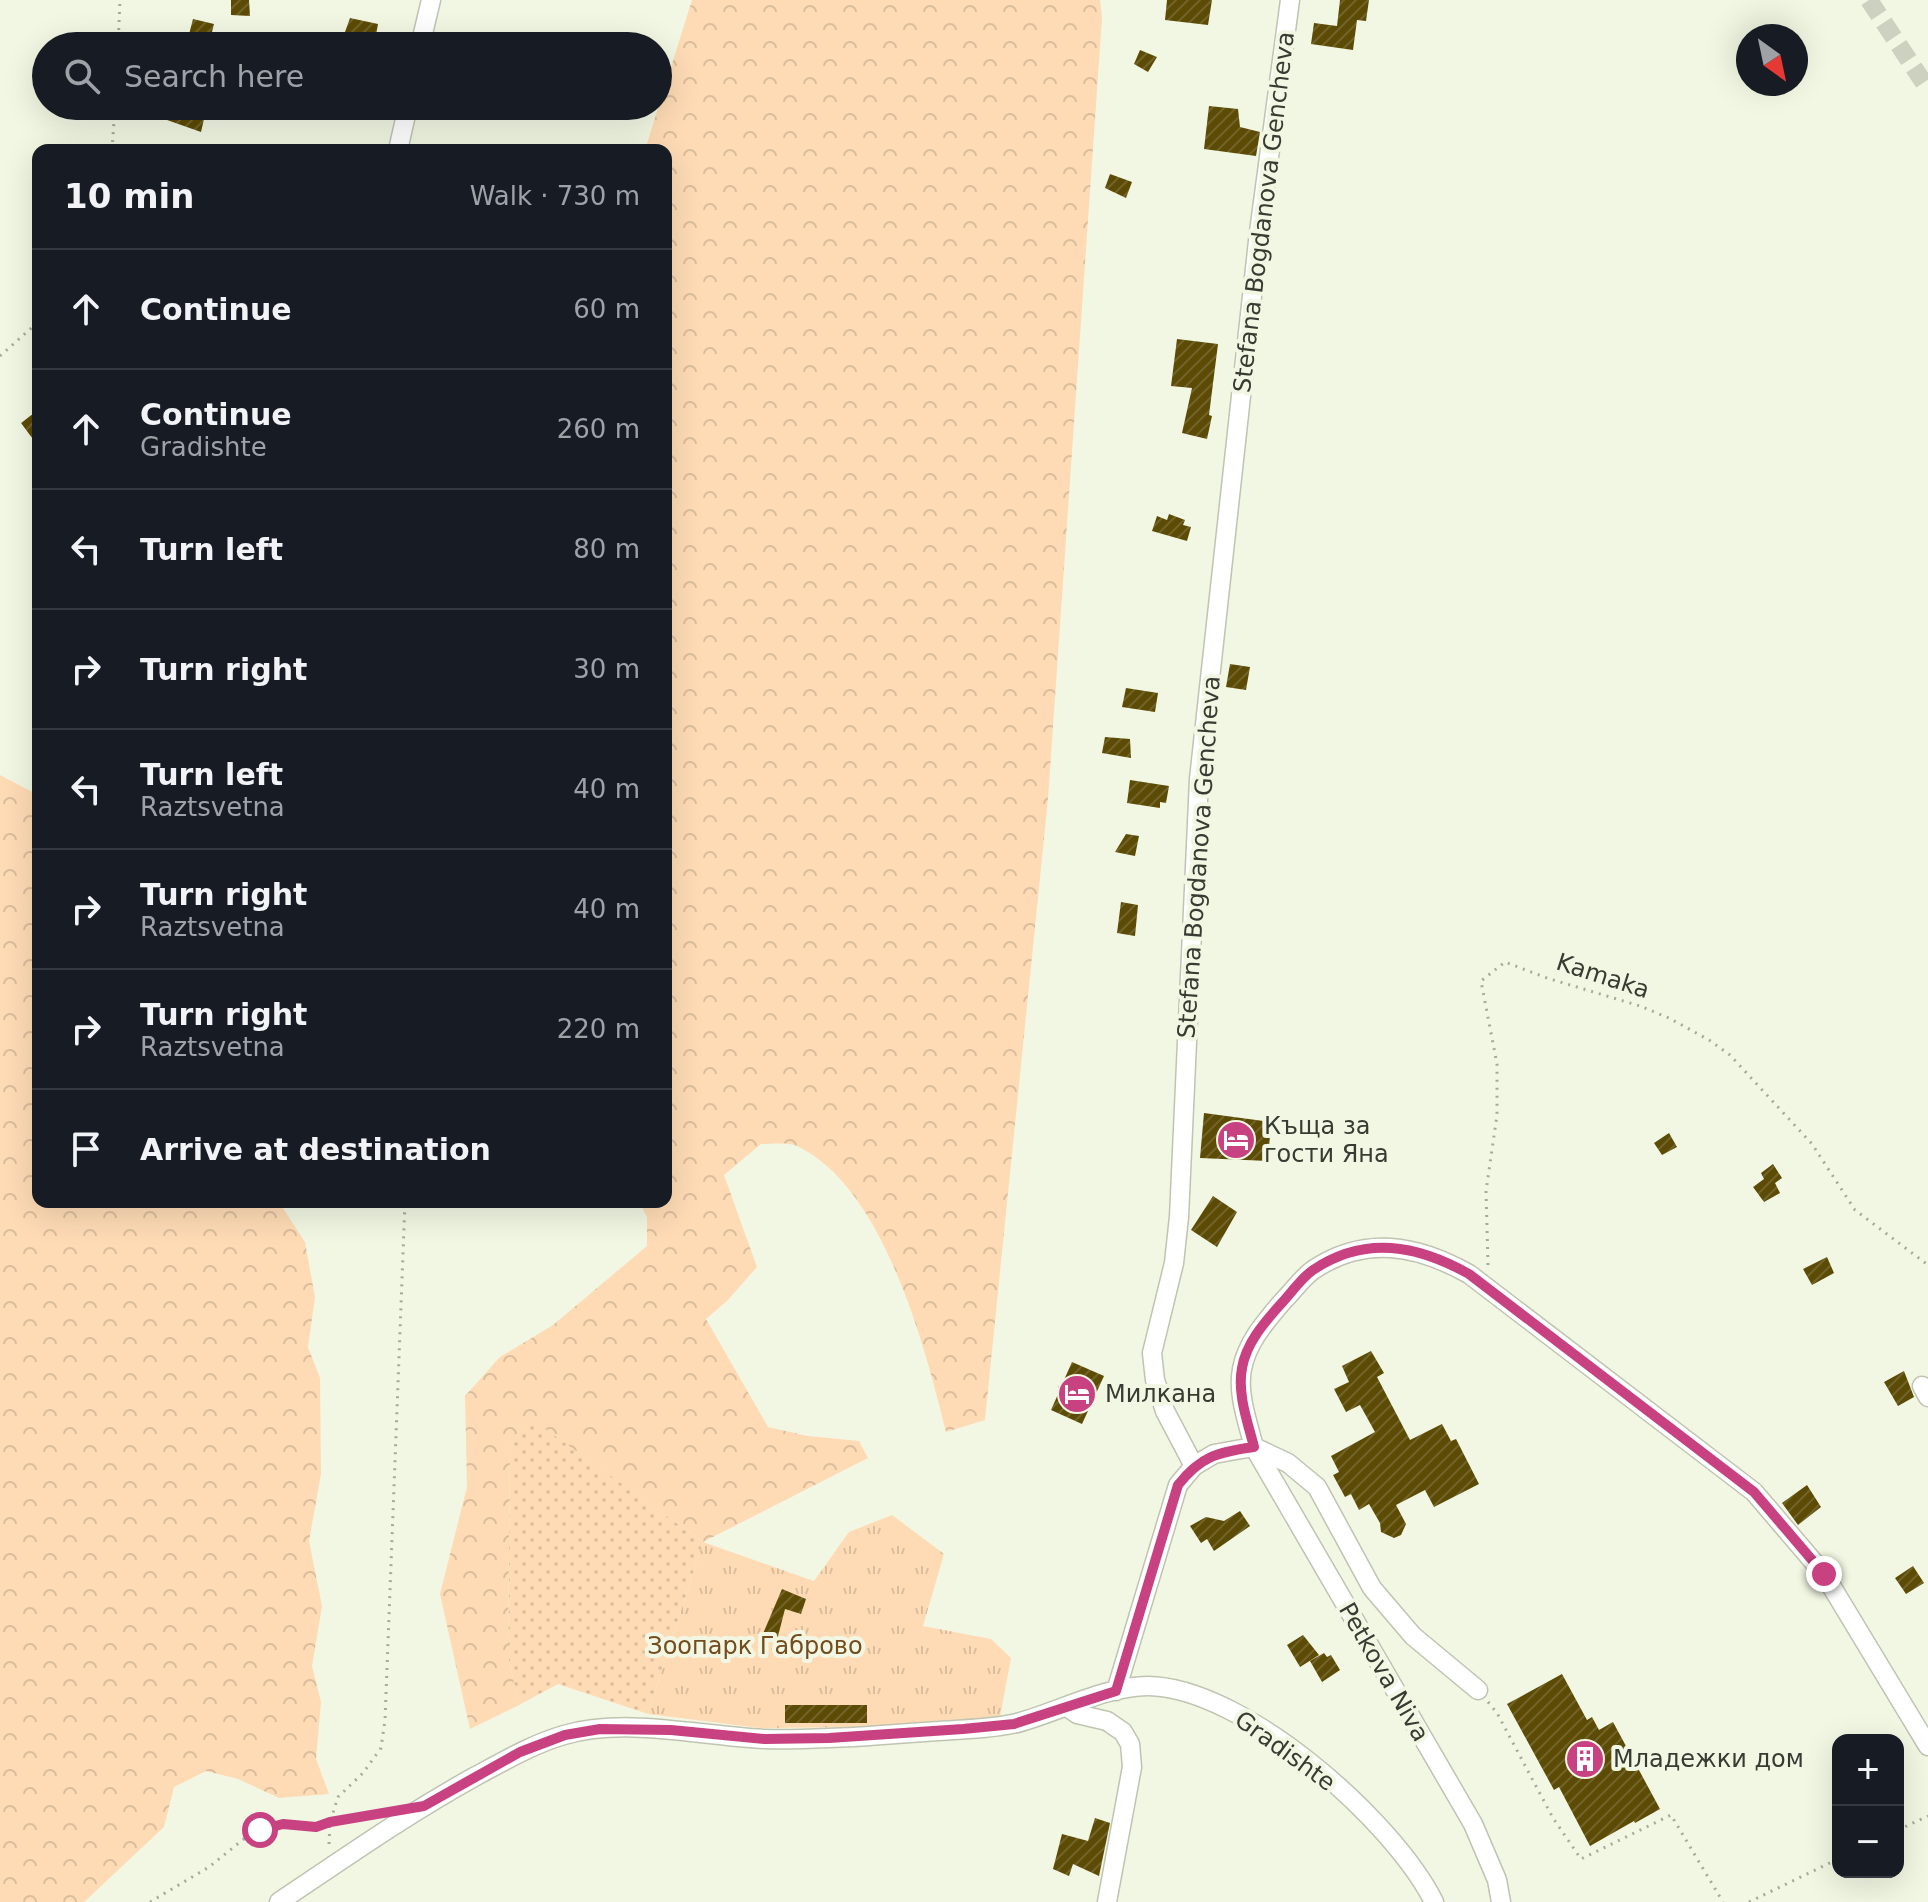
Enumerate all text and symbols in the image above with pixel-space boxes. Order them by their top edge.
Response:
north arrow [1736,24,1808,96]
street label: Stefana Bogdanova Gencheva [1228,30,1300,394]
search box [32,32,672,120]
icon: search [60,54,104,98]
text: Search here [124,59,304,94]
text: 10 min [64,176,194,216]
text: Walk · 730 m [470,181,640,211]
icon: ahead [64,287,108,331]
text: Continue [140,292,292,327]
text: 60 m [573,294,640,324]
text: Continue [140,397,292,432]
icon: ahead [64,407,108,451]
text: 260 m [557,414,640,444]
text: Gradishte [140,432,267,462]
icon: left [64,527,108,571]
text: Turn left [140,532,283,567]
text: 80 m [573,534,640,564]
icon: right [64,647,108,691]
text: Turn right [140,652,307,687]
text: 30 m [573,654,640,684]
street label: Stefana Bogdanova Gencheva [1172,675,1226,1039]
text: Turn left [140,757,283,792]
icon: left [64,767,108,811]
text: 40 m [573,774,640,804]
text: Raztsvetna [140,792,285,822]
text: Turn right [140,877,307,912]
icon: right [64,887,108,931]
text: 40 m [573,894,640,924]
text: Raztsvetna [140,912,285,942]
street label: Kamaka [1553,948,1653,1004]
text: Turn right [140,997,307,1032]
icon: right [64,1007,108,1051]
text: 220 m [557,1014,640,1044]
text: Raztsvetna [140,1032,285,1062]
place label: Къща за гости Яна [1264,1112,1389,1168]
hotel icon: Къща за гости Яна [1215,1119,1257,1161]
icon: arrive [64,1127,108,1171]
text: Arrive at destination [140,1132,491,1167]
hotel icon: Милкана [1056,1373,1098,1415]
place label: Милкана [1105,1380,1216,1408]
route end [1806,1556,1842,1592]
street label: Petkova Niva [1333,1598,1435,1746]
park label: Зоопарк Габрово [647,1632,863,1660]
street label: Gradishte [1229,1705,1341,1797]
map controls [1832,1734,1904,1878]
button: + [1832,1734,1904,1806]
building icon: Младежки дом [1564,1738,1606,1780]
place label: Младежки дом [1613,1745,1804,1773]
button: − [1832,1806,1904,1878]
route start [242,1812,278,1848]

